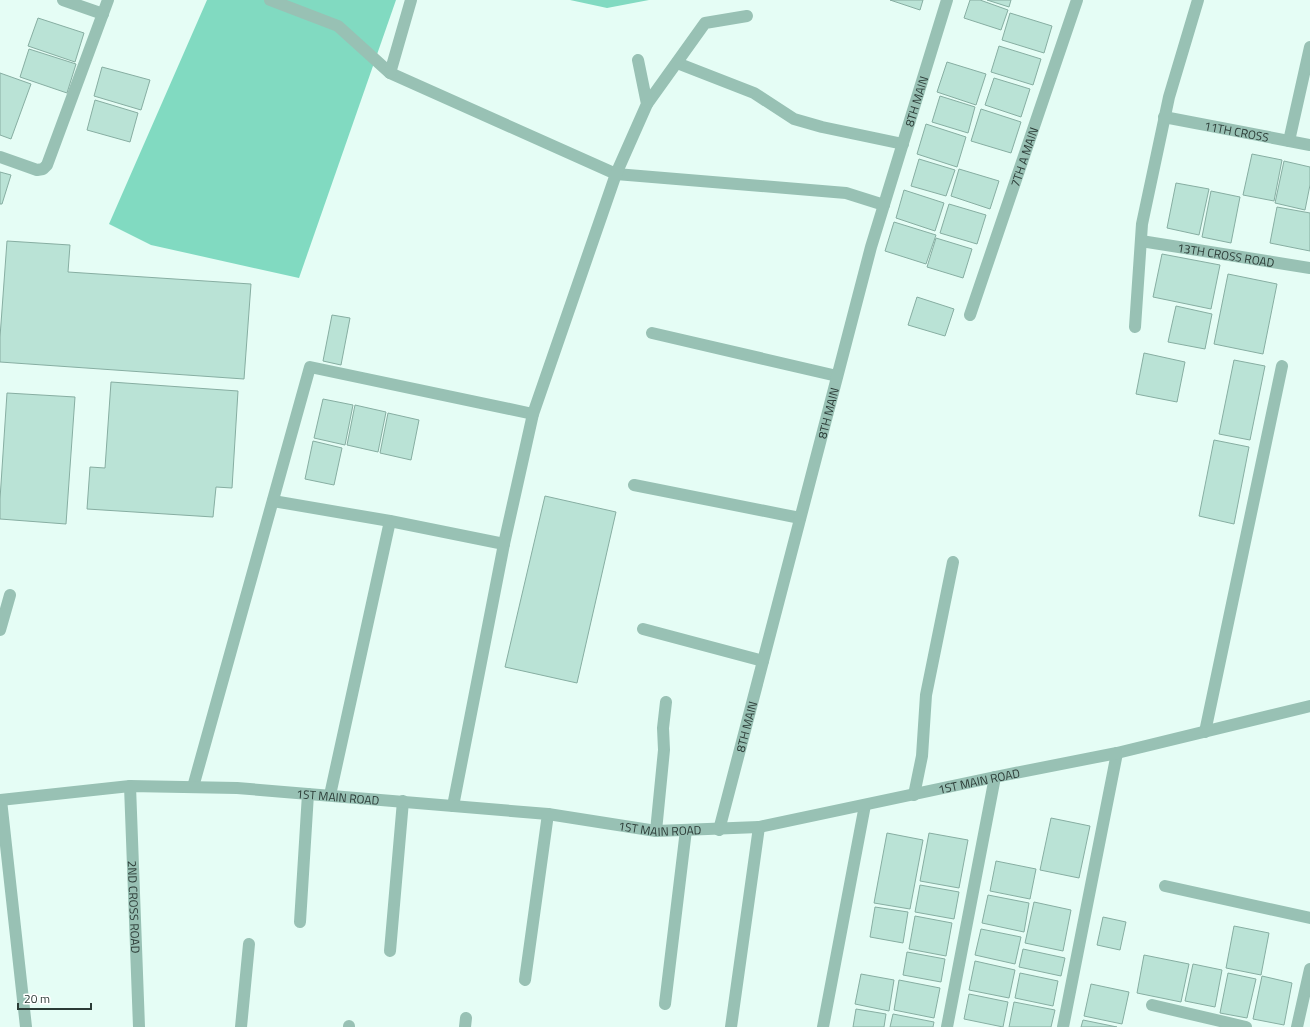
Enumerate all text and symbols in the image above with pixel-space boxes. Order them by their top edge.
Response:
street label: 8TH MAIN [899,74,933,129]
street label: 11TH CROSS [1203,115,1271,146]
street label: 7TH A MAIN [1005,125,1043,189]
street label: 13TH CROSS ROAD [1176,237,1276,272]
street label: 8TH MAIN [812,385,844,441]
street label: 8TH MAIN [730,699,762,754]
street label: 1ST MAIN ROAD [936,763,1022,798]
street label: 1ST MAIN ROAD [296,783,380,809]
street label: 1ST MAIN ROAD [617,816,702,841]
street label: 2ND CROSS ROAD [123,860,146,954]
scale bar [18,985,91,1011]
text: 20 m [24,989,50,1008]

